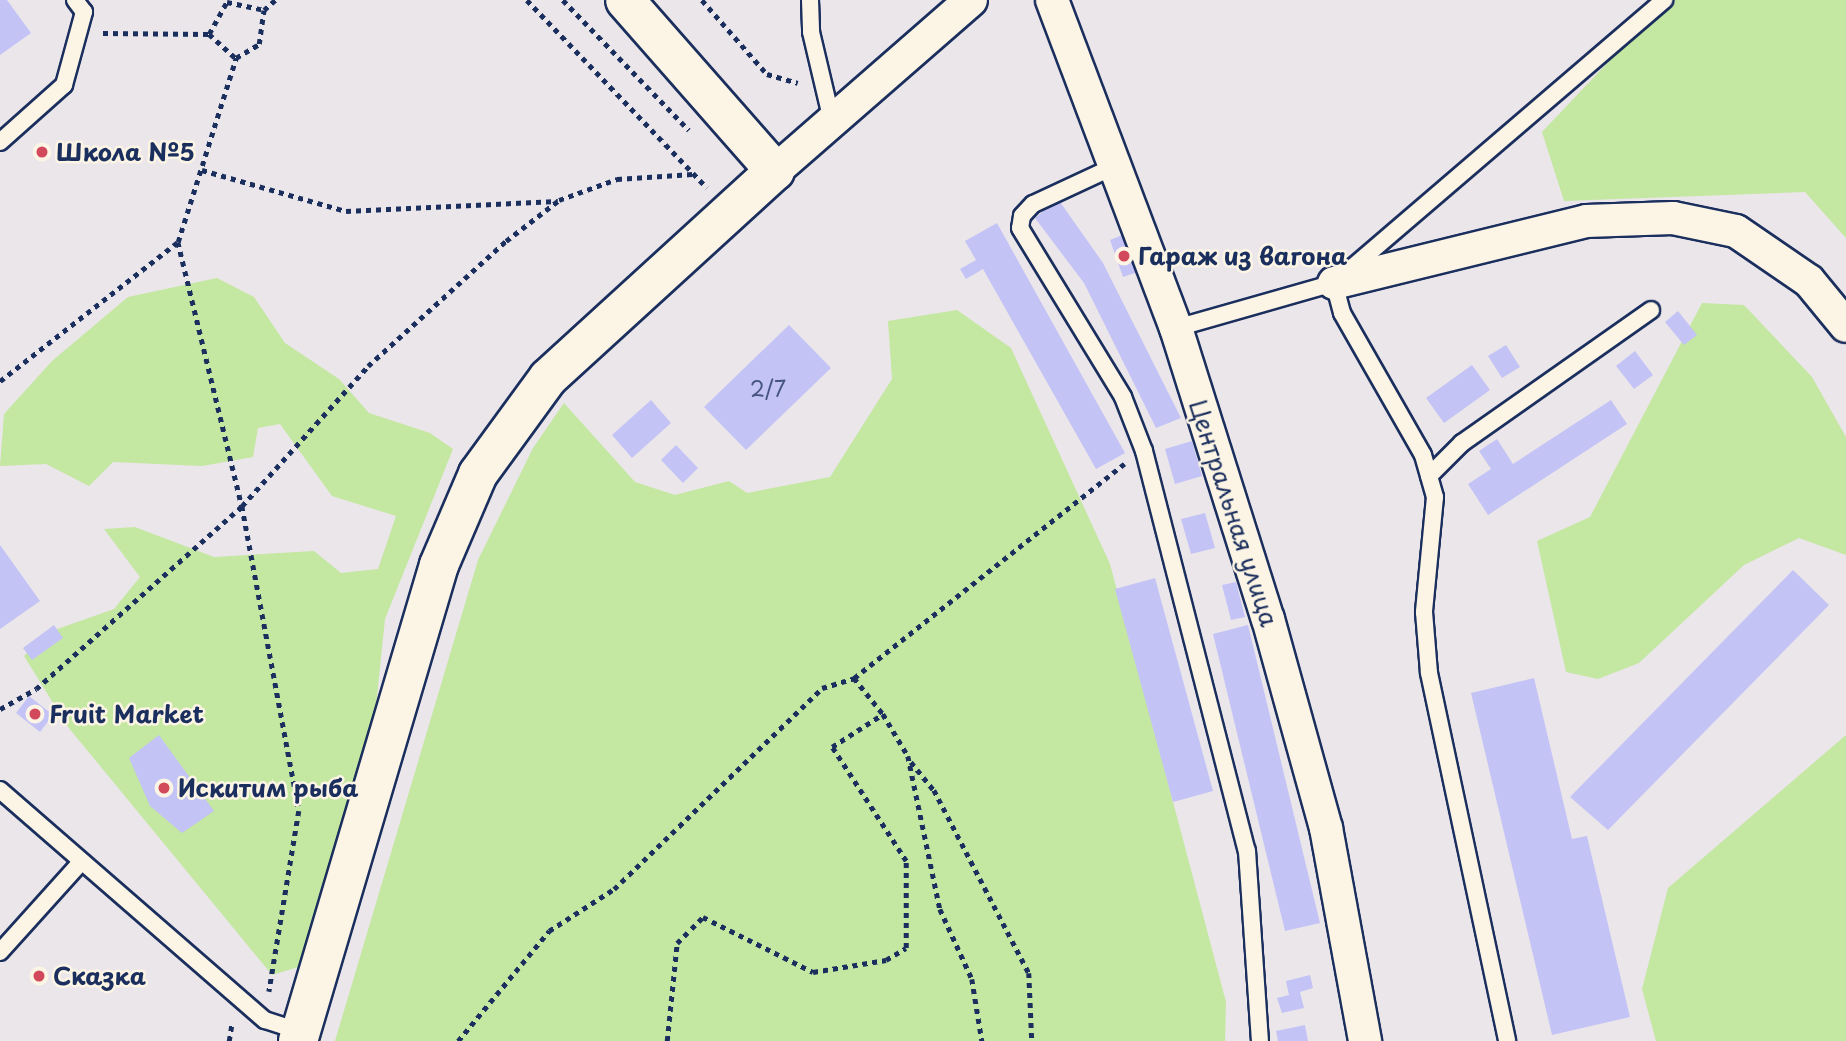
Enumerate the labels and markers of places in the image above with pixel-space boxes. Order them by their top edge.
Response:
place label: Школа №5 [56,138,196,166]
marker: Школа №5 [34,144,50,160]
place label: Гараж из вагона [1138,242,1350,270]
marker: Гараж из вагона [1116,248,1132,264]
place label: Fruit Market [49,700,205,728]
marker: Fruit Market [27,706,43,722]
place label: Искитим рыба [178,774,359,802]
marker: Искитим рыба [156,780,172,796]
place label: Сказка [53,962,146,990]
marker: Сказка [31,968,47,984]

